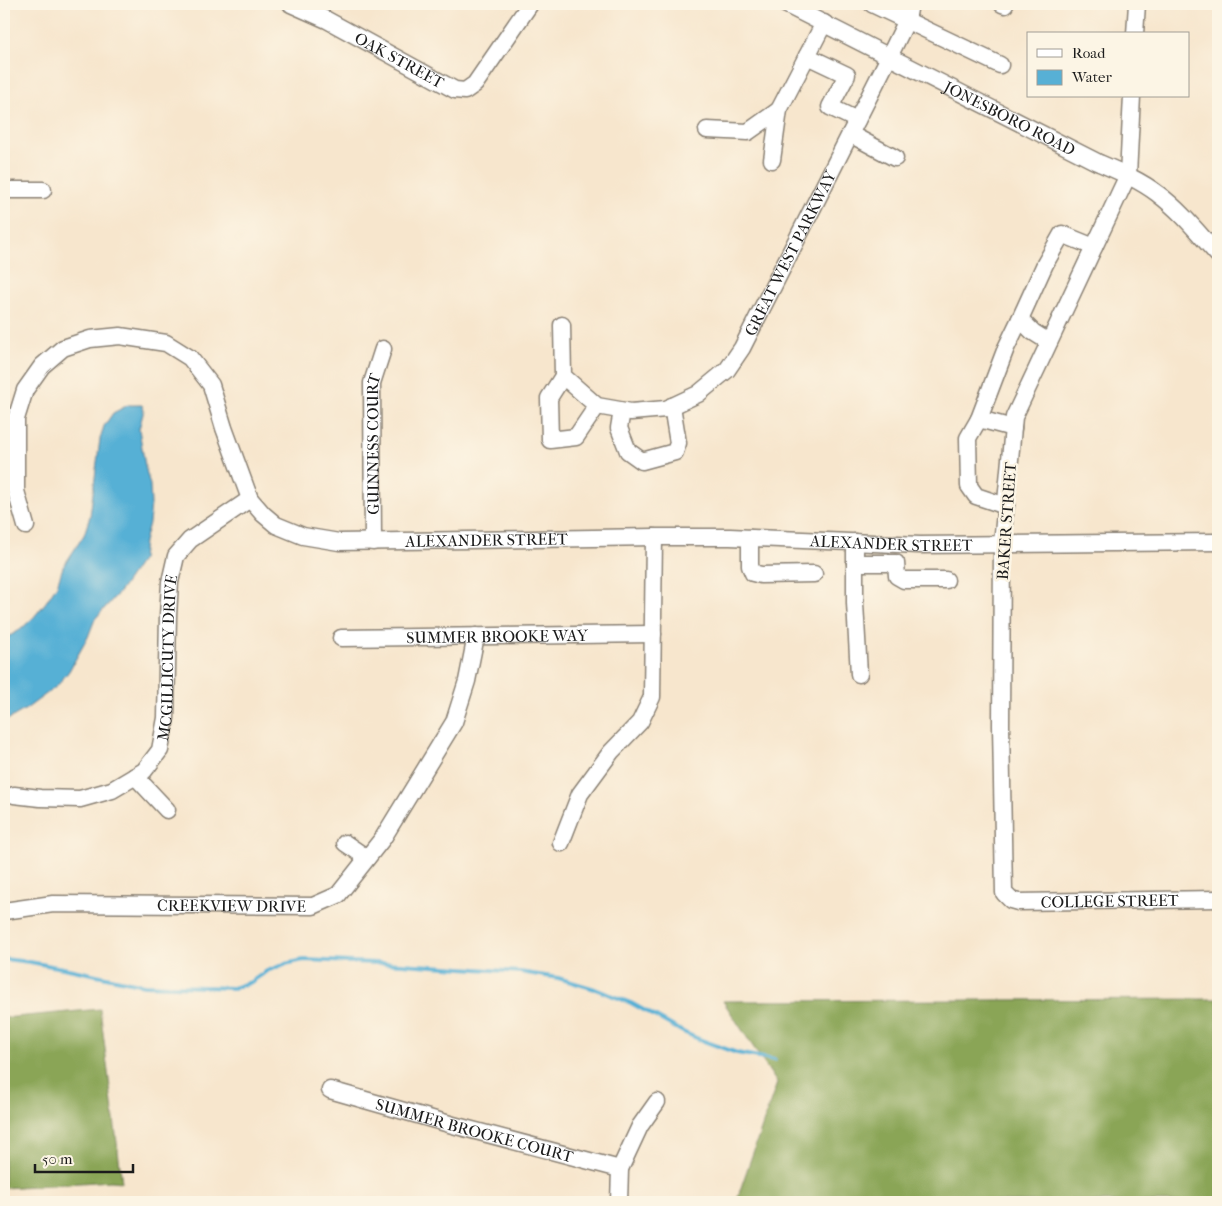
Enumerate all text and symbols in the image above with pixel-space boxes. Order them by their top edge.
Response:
street label: OAK STREET [351,28,447,92]
legend [1027,32,1190,98]
text: Road [1072,44,1106,62]
text: Water [1071,68,1112,86]
street label: JONESBORO ROAD [939,76,1078,159]
street label: GREAT WEST PARKWAY [741,166,841,339]
street label: GUINNESS COURT [363,371,385,515]
street label: BAKER STREET [993,461,1020,581]
street label: ALEXANDER STREET [404,529,568,551]
street label: ALEXANDER STREET [809,531,973,555]
street label: MCGILLICUTY DRIVE [153,572,182,742]
street label: SUMMER BROOKE WAY [406,626,589,647]
street label: COLLEGE STREET [1041,891,1179,912]
street label: CREEKVIEW DRIVE [157,896,306,916]
street label: SUMMER BROOKE COURT [374,1095,575,1166]
scale bar [35,1141,132,1173]
text: 50 m [42,1150,73,1168]

